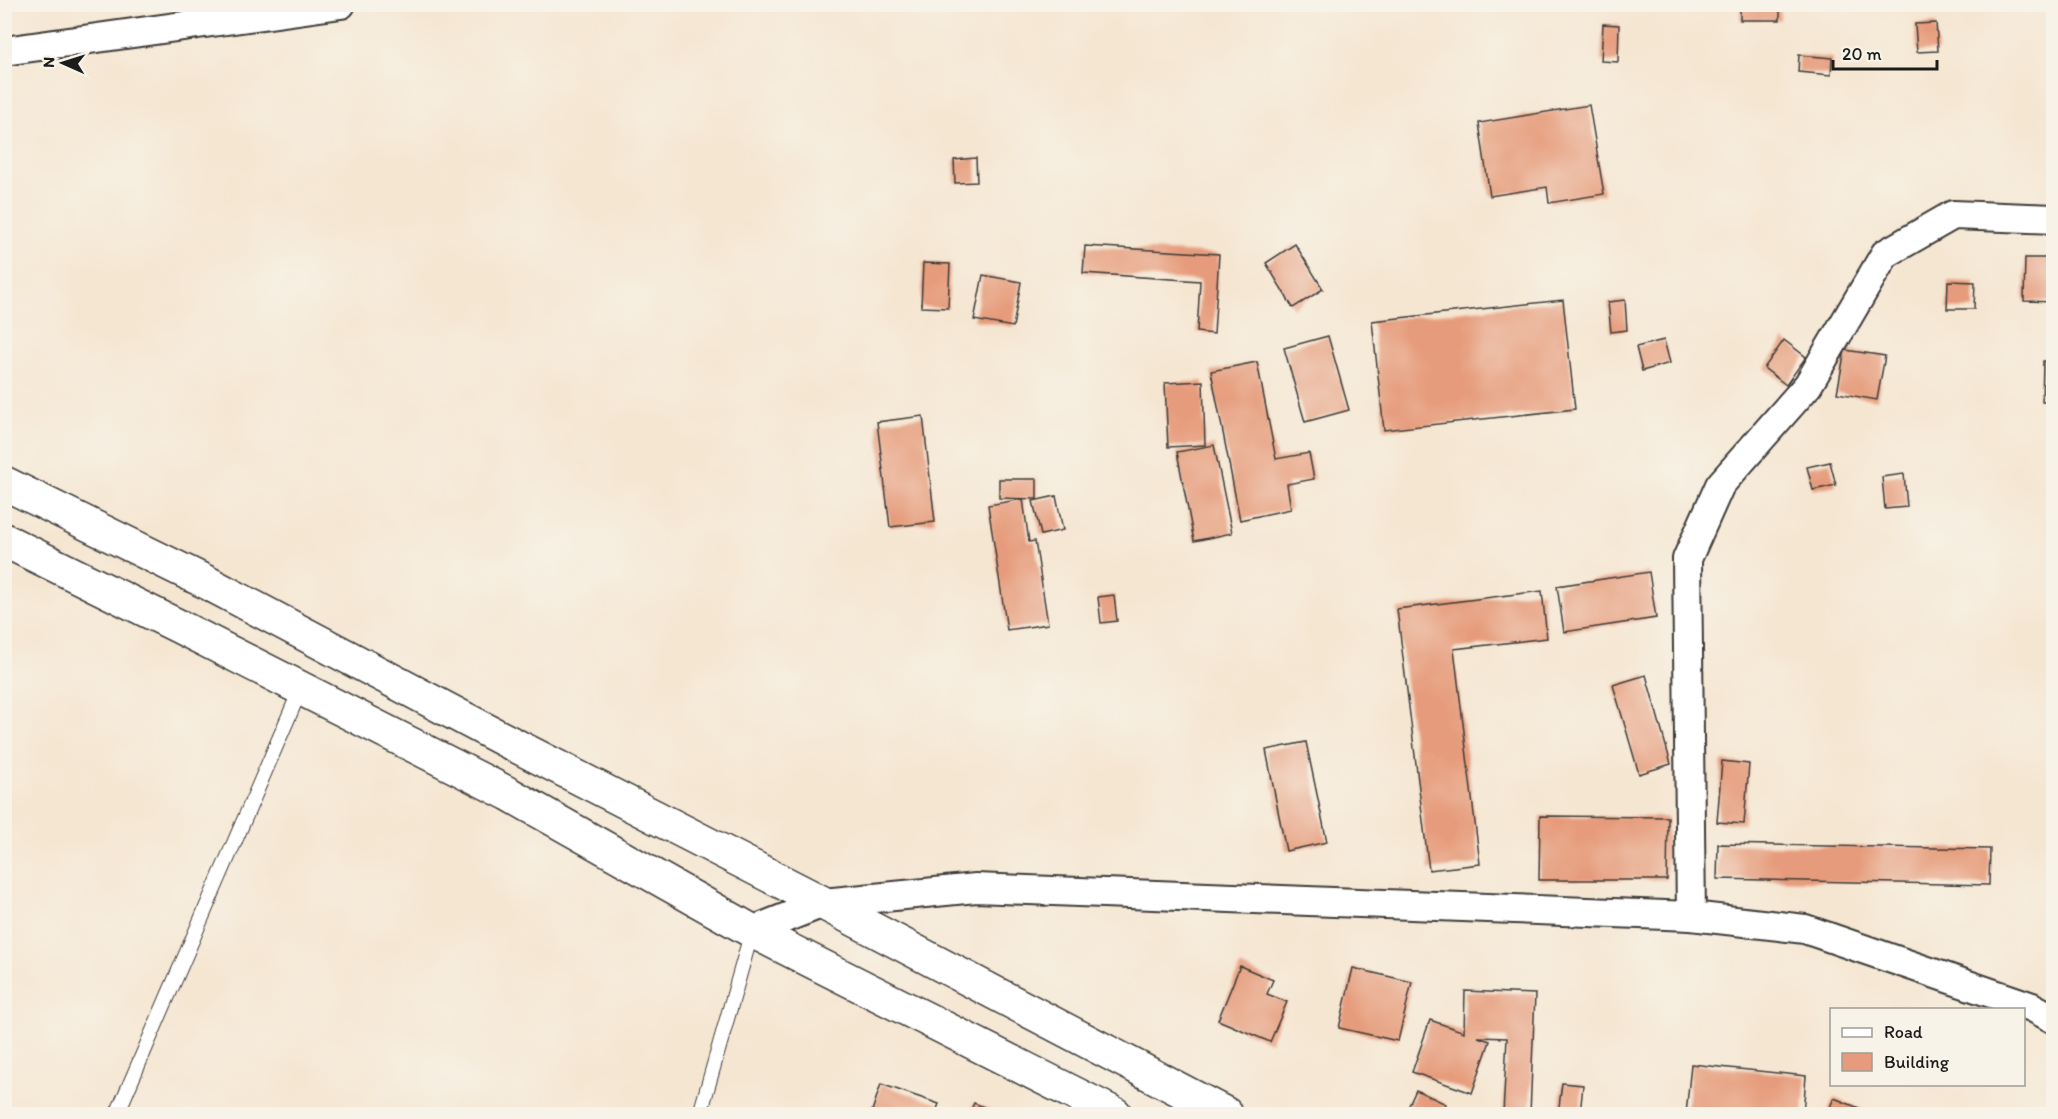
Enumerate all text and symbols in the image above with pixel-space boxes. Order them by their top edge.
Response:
north arrow [33,33,93,93]
scale bar [1833,33,1936,71]
text: 20 m [1842,43,1882,65]
text: N [39,56,58,68]
legend [1830,1008,2025,1086]
text: Road [1884,1021,1923,1043]
text: Building [1884,1051,1950,1073]

